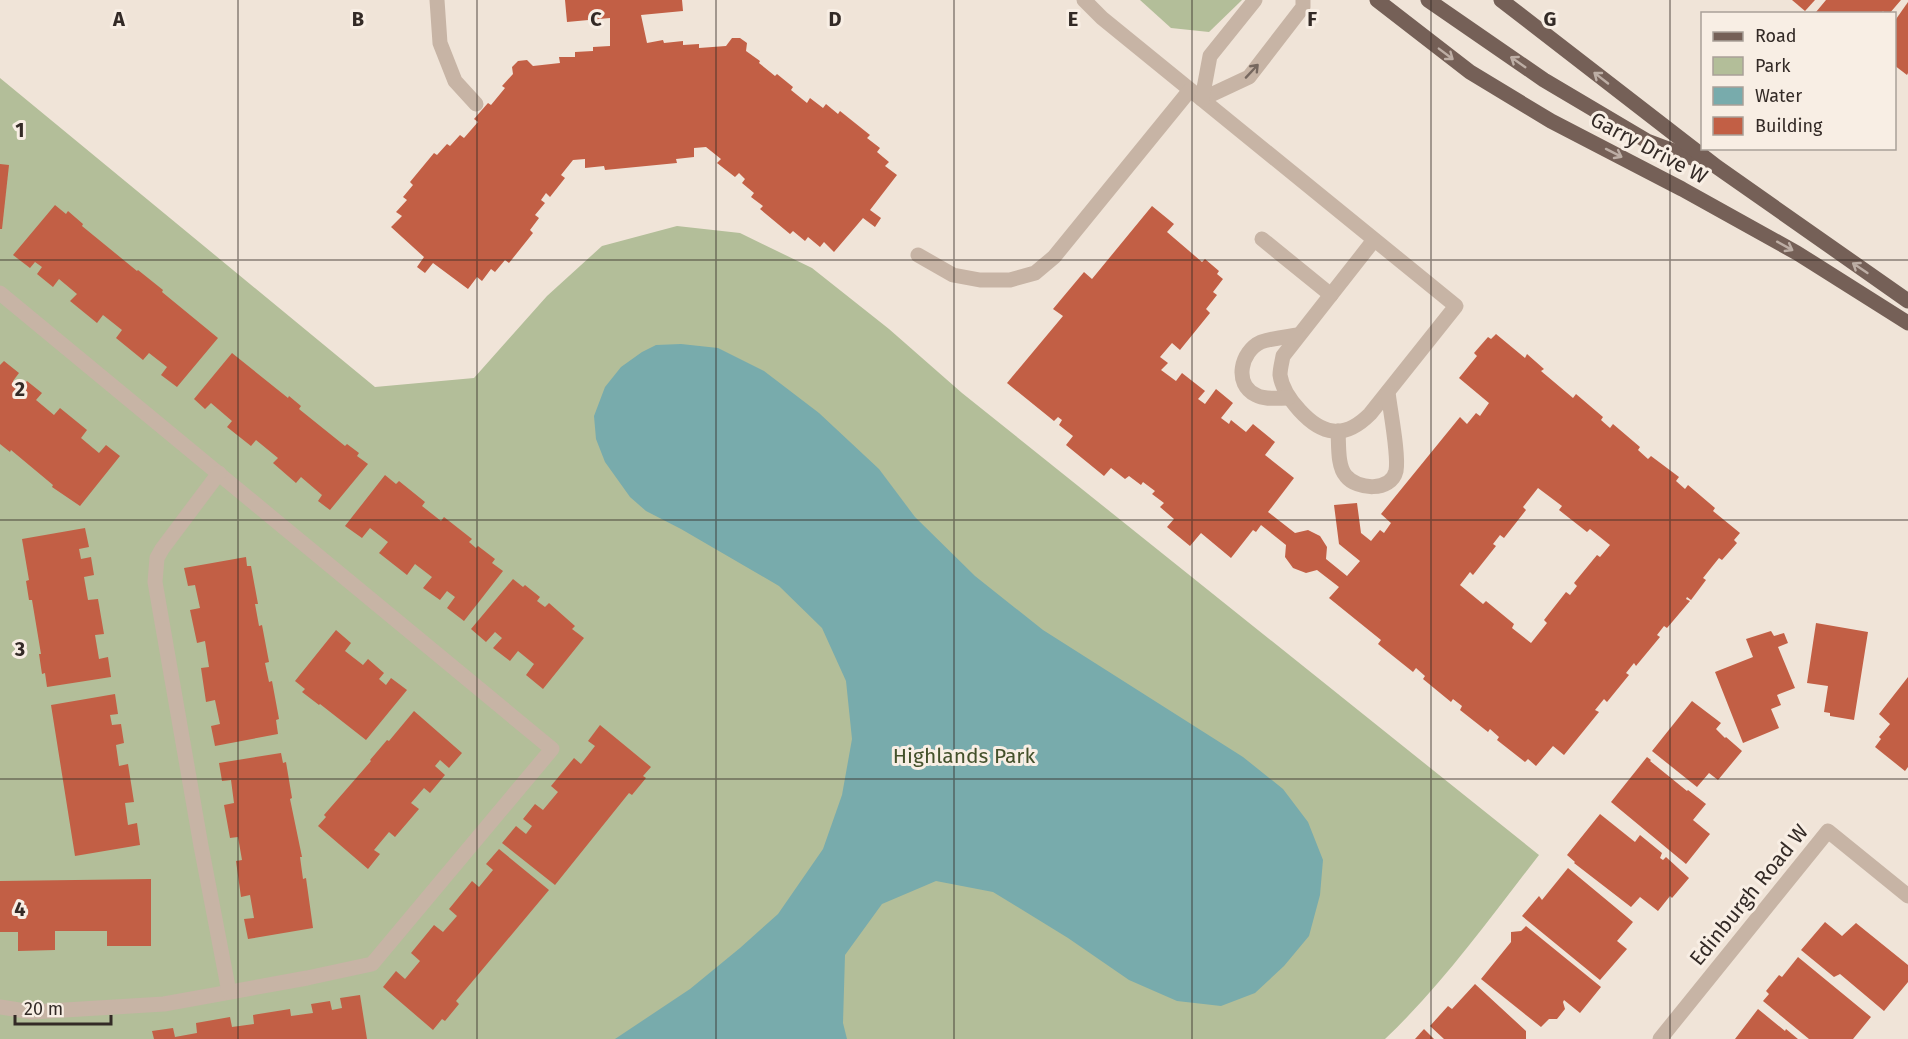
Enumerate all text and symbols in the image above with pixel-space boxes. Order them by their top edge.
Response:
text: A [112,7,126,31]
text: B [352,7,364,31]
text: C [590,7,602,31]
text: D [828,7,842,31]
text: E [1068,7,1078,31]
text: F [1307,7,1317,31]
text: G [1544,7,1556,31]
legend [1701,12,1896,150]
text: Road [1755,25,1797,47]
one-way arrow [1438,47,1454,60]
text: Park [1755,55,1791,77]
one-way arrow [1510,56,1526,68]
one-way arrow [1245,64,1259,79]
one-way arrow [1593,72,1609,85]
text: Water [1755,85,1802,107]
street label: Garry Drive W [1586,106,1712,190]
text: Building [1755,115,1823,137]
text: 1 [15,118,25,142]
one-way arrow [1604,148,1622,159]
one-way arrow [1776,241,1793,253]
one-way arrow [1852,262,1869,274]
text: 2 [15,377,25,401]
text: 3 [14,637,25,661]
park label: Highlands Park [893,743,1035,769]
street label: Edinburgh Road W [1684,819,1814,971]
text: 4 [14,897,26,921]
scale bar [15,988,111,1026]
text: 20 m [24,998,63,1020]

